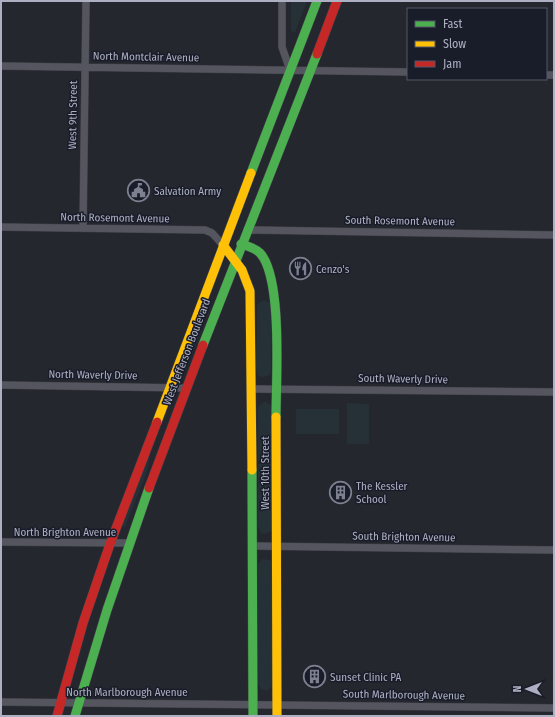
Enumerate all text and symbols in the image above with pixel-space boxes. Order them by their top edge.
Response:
legend [407,8,547,80]
text: Fast [443,17,462,31]
text: Slow [443,37,466,51]
street label: North Montclair Avenue [93,50,199,64]
text: Jam [443,57,461,71]
street label: West 9th Street [66,80,80,150]
public building icon: Salvation Army [126,178,152,204]
place label: Salvation Army [154,185,221,198]
street label: North Rosemont Avenue [60,211,170,225]
street label: South Rosemont Avenue [345,214,455,228]
restaurant icon: Cenzo's [288,256,314,282]
place label: Cenzo's [316,263,350,276]
street label: West Jefferson Boulevard [161,297,213,407]
street label: North Waverly Drive [48,368,138,382]
street label: South Waverly Drive [358,372,448,386]
street label: West 10th Street [259,436,272,510]
building icon: The Kessler School [328,479,354,505]
place label: The Kessler School [356,480,408,506]
street label: North Brighton Avenue [14,526,116,539]
street label: South Brighton Avenue [352,530,456,544]
building icon: Sunset Clinic PA [302,664,328,690]
north arrow [507,669,547,709]
place label: Sunset Clinic PA [330,671,401,684]
street label: North Marlborough Avenue [66,686,188,699]
text: N [511,686,524,692]
street label: South Marlborough Avenue [343,687,465,703]

